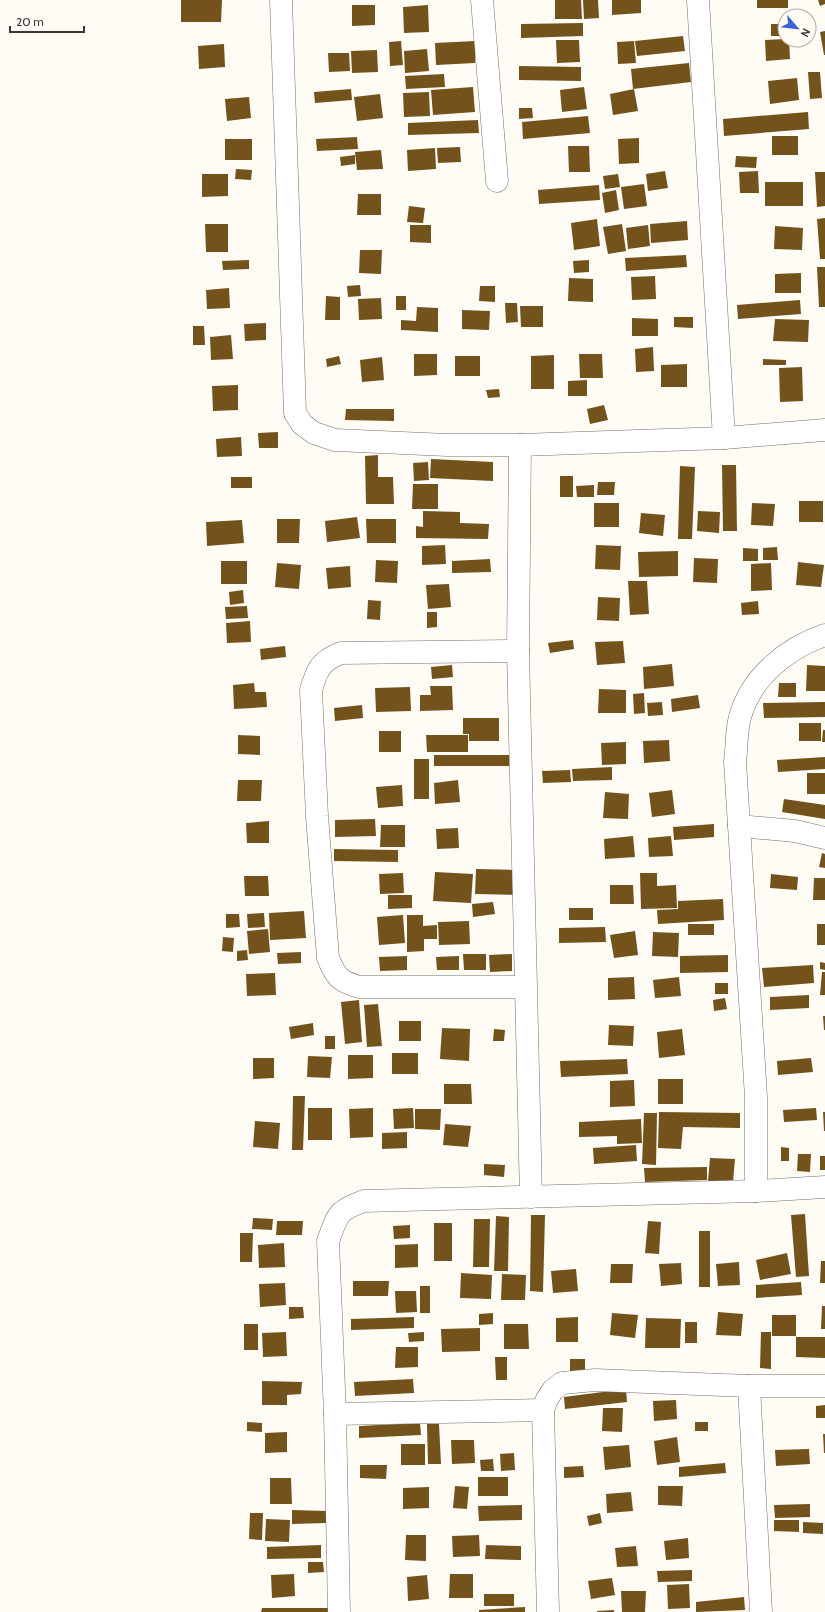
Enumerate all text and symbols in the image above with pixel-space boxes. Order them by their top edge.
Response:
scale bar [10,8,84,34]
north arrow [777,8,817,48]
text: 20 m [16,14,44,29]
text: N [798,26,814,39]

